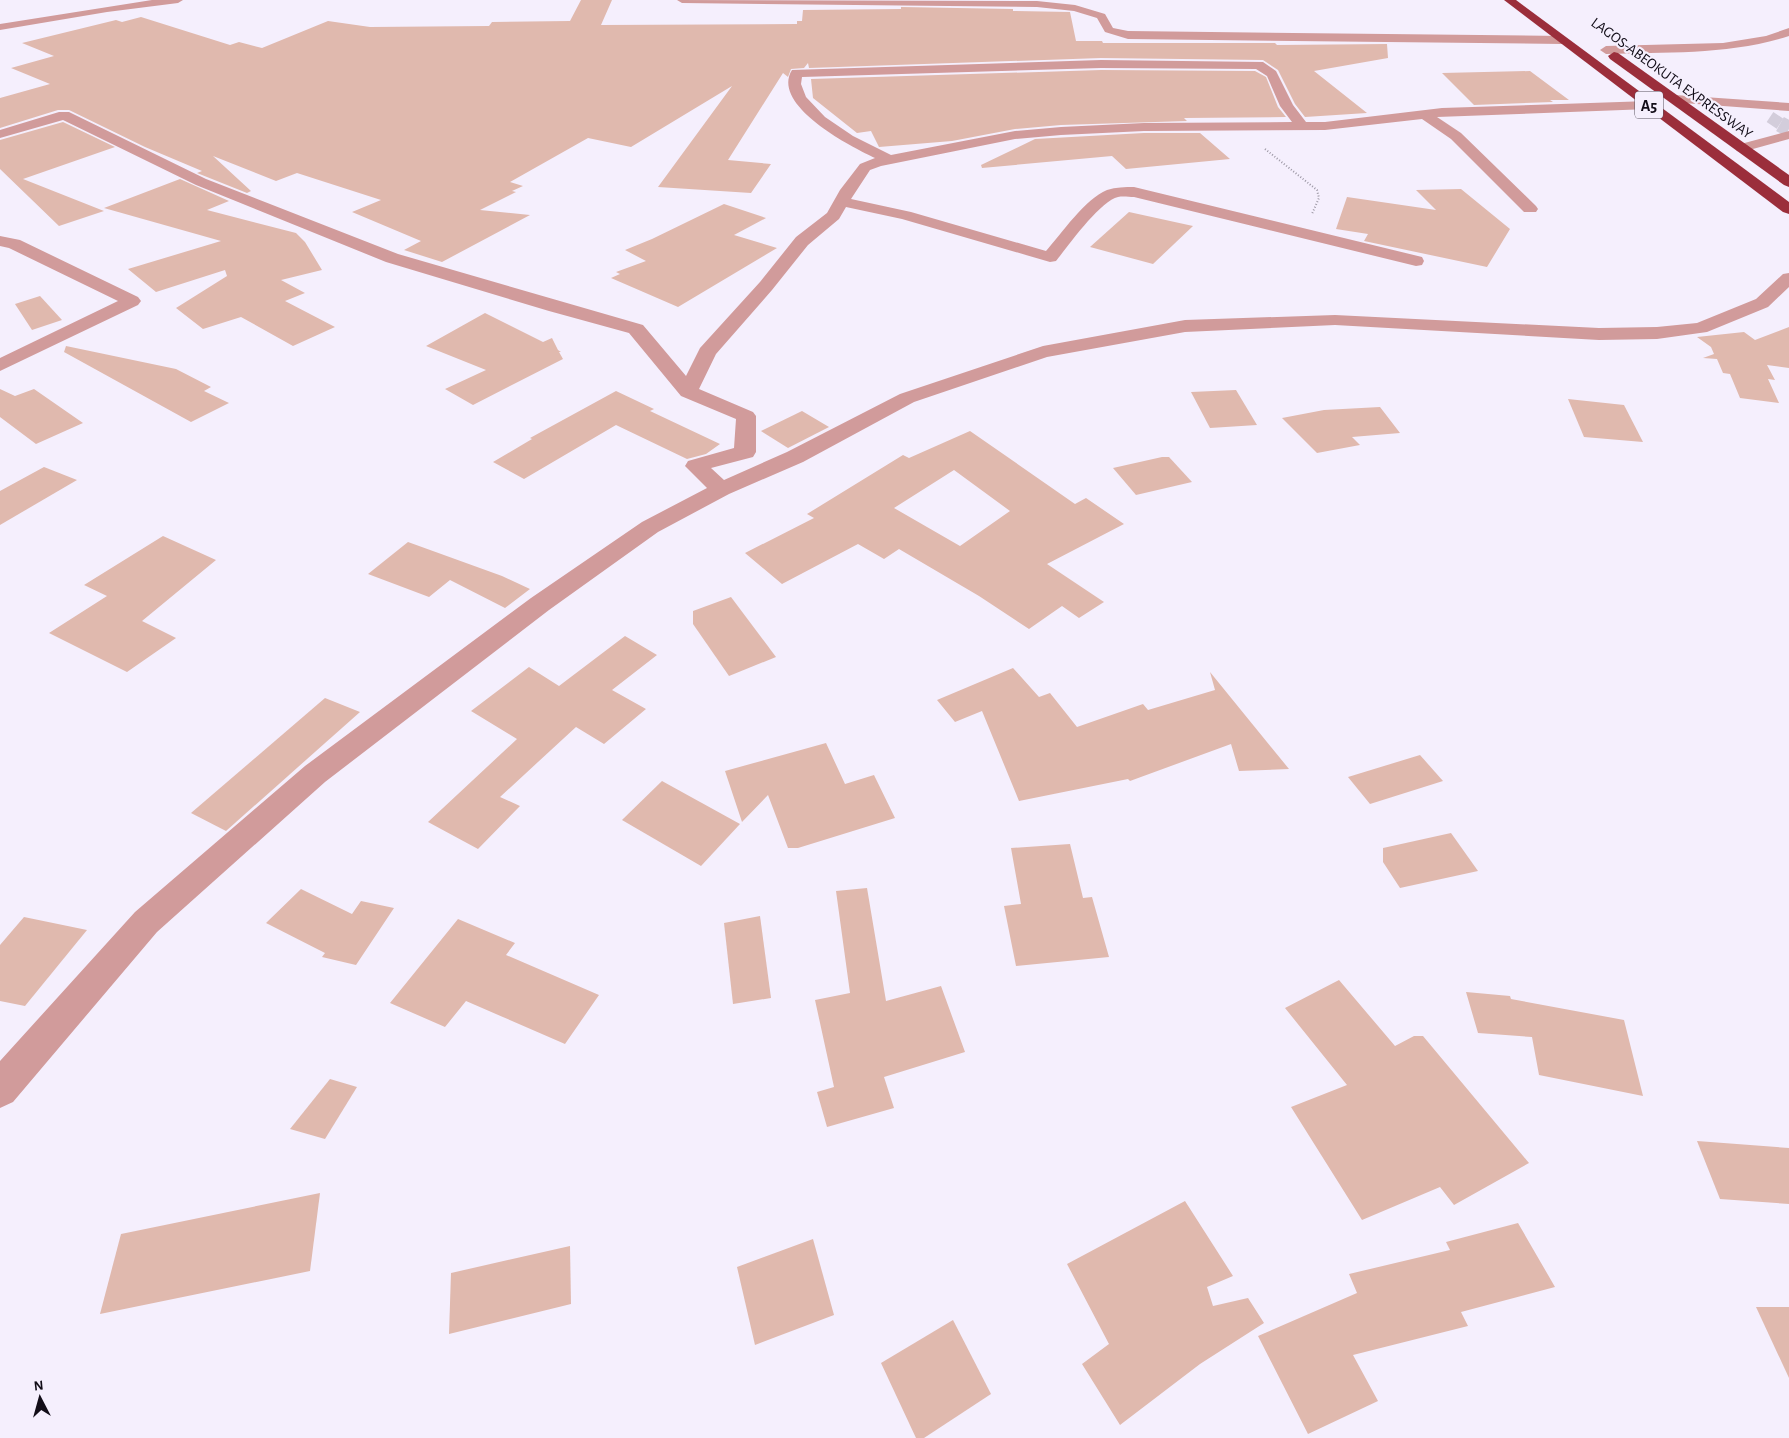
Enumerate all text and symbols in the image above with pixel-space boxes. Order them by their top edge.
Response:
street label: LAGOS-ABEOKUTA EXPRESSWAY [1588,15,1755,142]
road number: A5 [1635,92,1663,118]
north arrow [15,1373,65,1423]
text: N [33,1379,44,1394]

